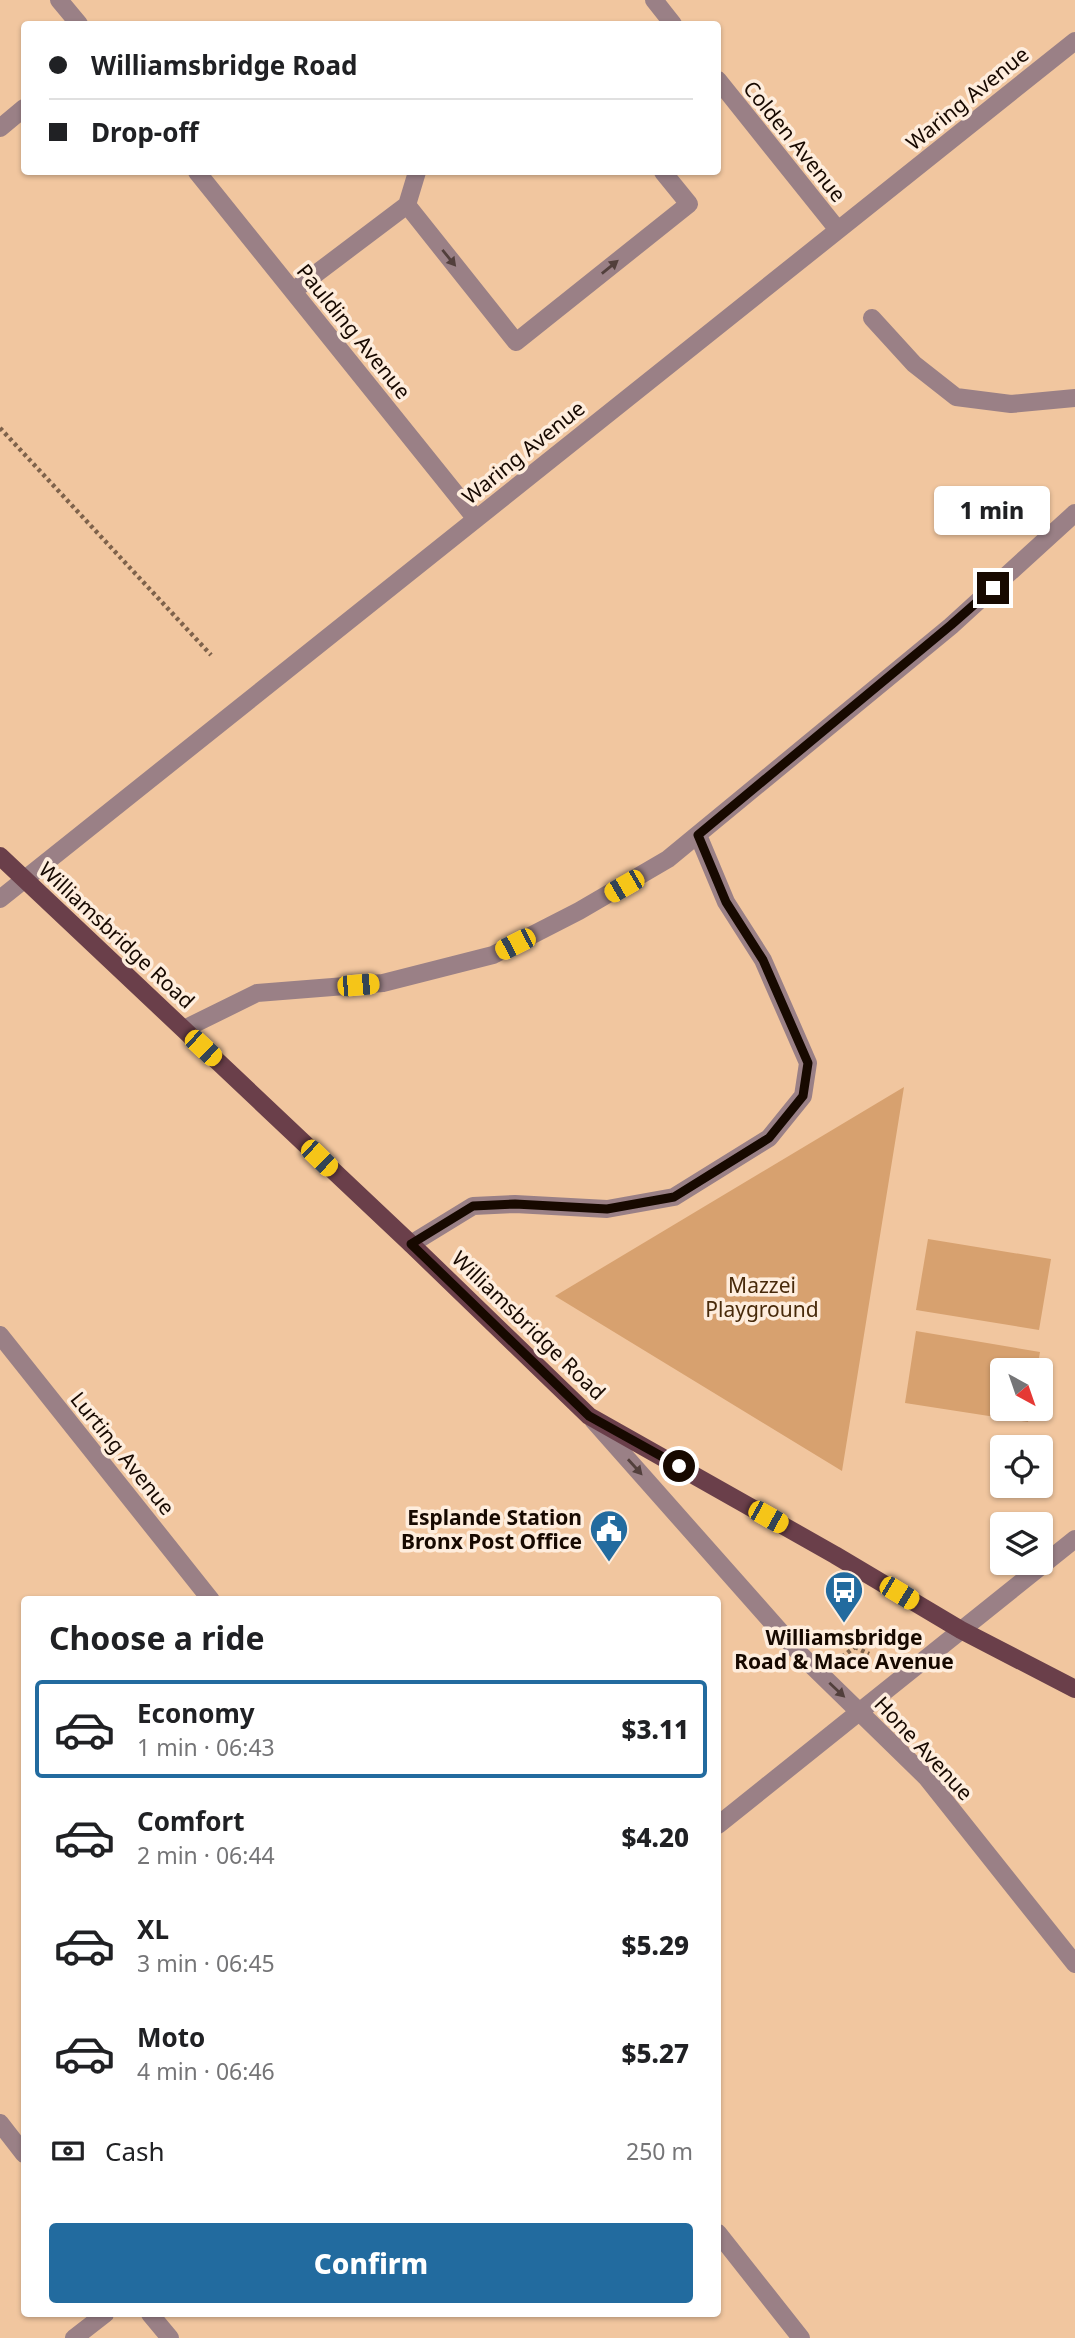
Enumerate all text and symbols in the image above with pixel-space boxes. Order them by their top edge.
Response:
street label: Waring Avenue [900,40,1034,156]
text: Williamsbridge Road [91,47,357,83]
street label: Colden Avenue [737,75,853,207]
text: Drop-off [91,114,198,150]
one-way arrow [442,249,456,267]
street label: Paulding Avenue [291,258,417,404]
one-way arrow [601,260,619,275]
street label: Waring Avenue [456,394,590,510]
callout: 1 min [935,486,1051,536]
text: 1 min [960,494,1024,526]
route end [977,572,1009,604]
street label: Williamsbridge Road [33,855,201,1015]
car [601,866,648,906]
car [492,925,539,963]
car [337,973,380,997]
car [181,1026,226,1070]
car [297,1136,342,1180]
street label: Williamsbridge Road [446,1244,612,1406]
park label: Mazzei Playground [705,1271,819,1323]
north arrow [990,1358,1054,1421]
map controls [990,1358,1053,1575]
street label: Lurting Avenue [65,1386,181,1520]
button: locate [990,1435,1053,1498]
route start [663,1450,695,1482]
one-way arrow [626,1458,642,1475]
car [745,1498,792,1536]
place label: Esplande Station Bronx Post Office [401,1503,582,1555]
public building icon: Esplande Station Bronx Post Office [588,1508,630,1563]
button: layers [990,1512,1053,1575]
bus stop icon: Williamsbridge Road & Mace Avenue [823,1569,865,1624]
car [876,1573,923,1613]
text: Choose a ride [49,1616,265,1659]
place label: Williamsbridge Road & Mace Avenue [734,1623,954,1675]
one-way arrow [828,1681,845,1697]
street label: Hone Avenue [869,1690,979,1806]
text: Economy [137,1695,255,1731]
icon: car [53,1698,116,1761]
text: $3.11 [622,1711,689,1747]
text: 1 min · 06:43 [137,1731,275,1763]
text: Comfort [137,1803,245,1839]
icon: car [53,1806,116,1869]
text: $4.20 [622,1819,689,1855]
text: 2 min · 06:44 [137,1839,275,1871]
text: XL [137,1911,169,1947]
icon: car [53,1914,116,1977]
text: $5.29 [622,1927,689,1963]
text: 3 min · 06:45 [137,1947,275,1979]
text: Moto [137,2019,205,2055]
icon: car [53,2022,116,2085]
text: $5.27 [622,2035,689,2071]
text: 4 min · 06:46 [137,2055,275,2087]
icon: cash [49,2132,87,2170]
text: Cash [105,2133,165,2169]
text: 250 m [626,2135,693,2167]
button: Confirm [49,2223,693,2303]

